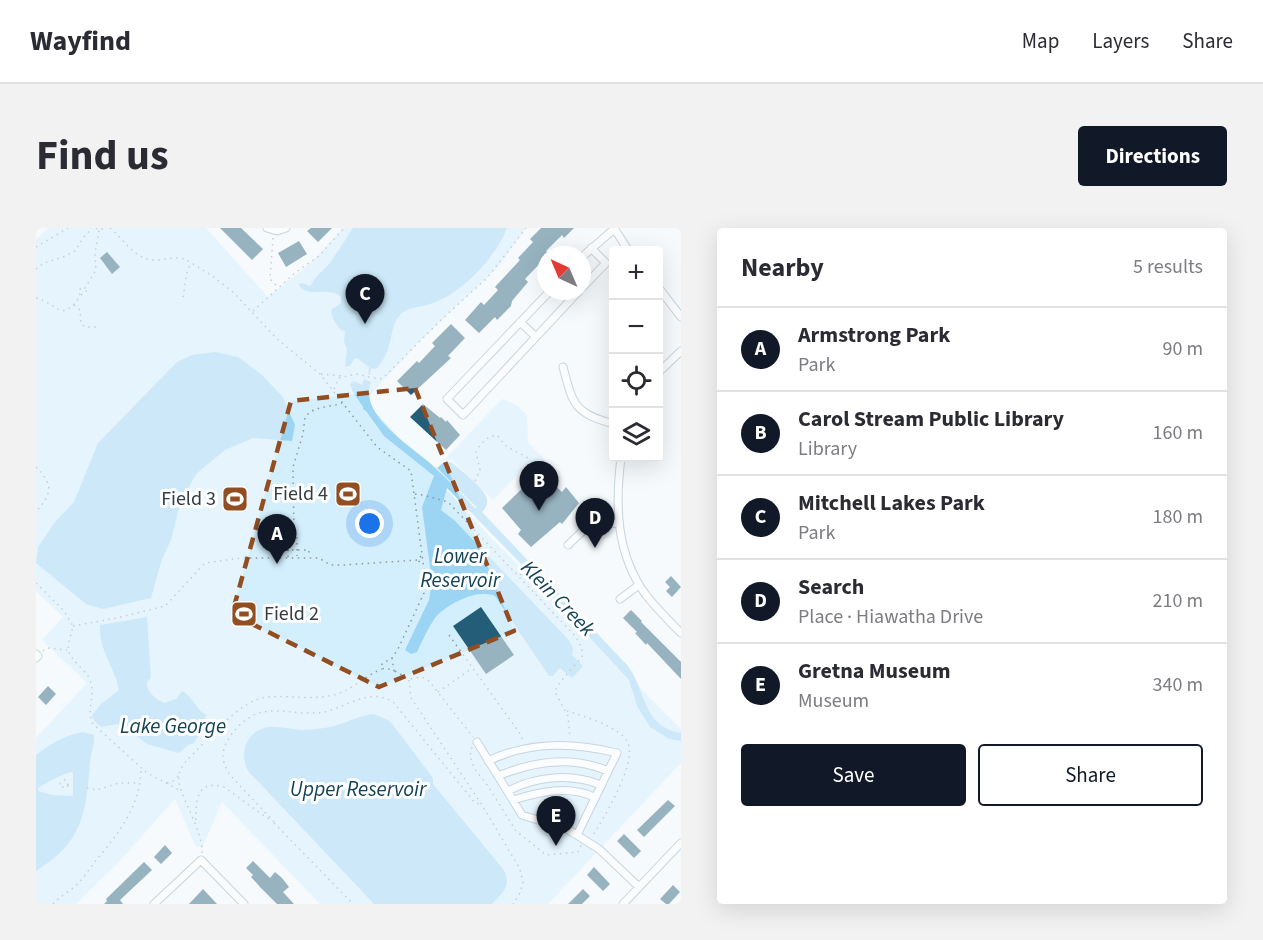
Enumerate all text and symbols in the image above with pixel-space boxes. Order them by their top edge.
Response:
text: Wayfind [30,21,131,61]
text: Map [1022,26,1059,56]
text: Layers [1092,26,1149,56]
text: Share [1182,26,1233,56]
text: Find us [36,126,169,186]
button: Directions [1078,126,1227,186]
north arrow [537,246,591,300]
map controls [609,246,663,462]
button: + [609,246,663,300]
text: Nearby [741,249,824,286]
text: 5 results [1133,253,1203,281]
pin: C [346,274,384,324]
button: − [609,300,663,354]
text: Armstrong Park [798,319,950,351]
text: A [755,335,766,363]
text: 90 m [1163,335,1203,363]
text: Park [798,351,835,379]
button: locate [609,354,663,408]
text: Carol Stream Public Library [798,403,1064,435]
button: layers [609,408,663,462]
text: B [754,419,767,447]
text: 160 m [1153,419,1203,447]
text: Library [798,435,857,463]
pin: B [520,462,558,511]
sports icon: Field 4 [333,479,363,509]
place label: Field 4 [273,480,328,508]
sports icon: Field 3 [220,484,250,514]
place label: Field 3 [161,485,216,513]
text: Mitchell Lakes Park [798,487,985,519]
pin: D [576,498,614,548]
text: C [755,503,766,531]
text: 180 m [1153,503,1203,531]
your location [355,509,384,538]
pin: A [258,514,296,564]
text: Park [798,519,835,547]
water label: Lower Reservoir [420,541,501,595]
water label: Klein Creek [514,553,603,644]
text: Search [798,571,864,603]
text: D [754,587,767,615]
text: 210 m [1153,587,1203,615]
sports icon: Field 2 [229,599,259,629]
place label: Field 2 [264,600,319,628]
text: Place · Hiawatha Drive [798,603,983,631]
text: Gretna Museum [798,655,951,687]
text: E [755,671,766,699]
text: 340 m [1153,671,1203,699]
text: Museum [798,687,869,715]
water label: Lake George [120,711,226,741]
button: Save [741,744,966,806]
button: Share [978,744,1203,806]
water label: Upper Reservoir [290,774,427,804]
pin: E [536,796,576,846]

